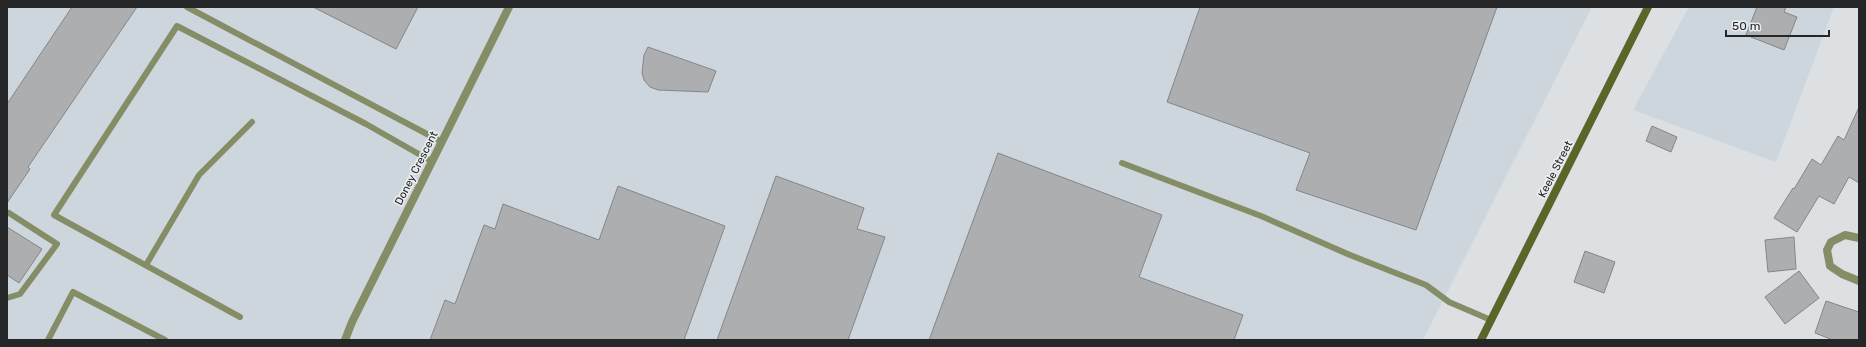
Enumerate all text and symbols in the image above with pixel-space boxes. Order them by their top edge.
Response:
scale bar [1726,12,1829,38]
text: 50 m [1732,19,1760,33]
street label: Doney Crescent [392,128,441,207]
street label: Keele Street [1536,138,1576,200]

